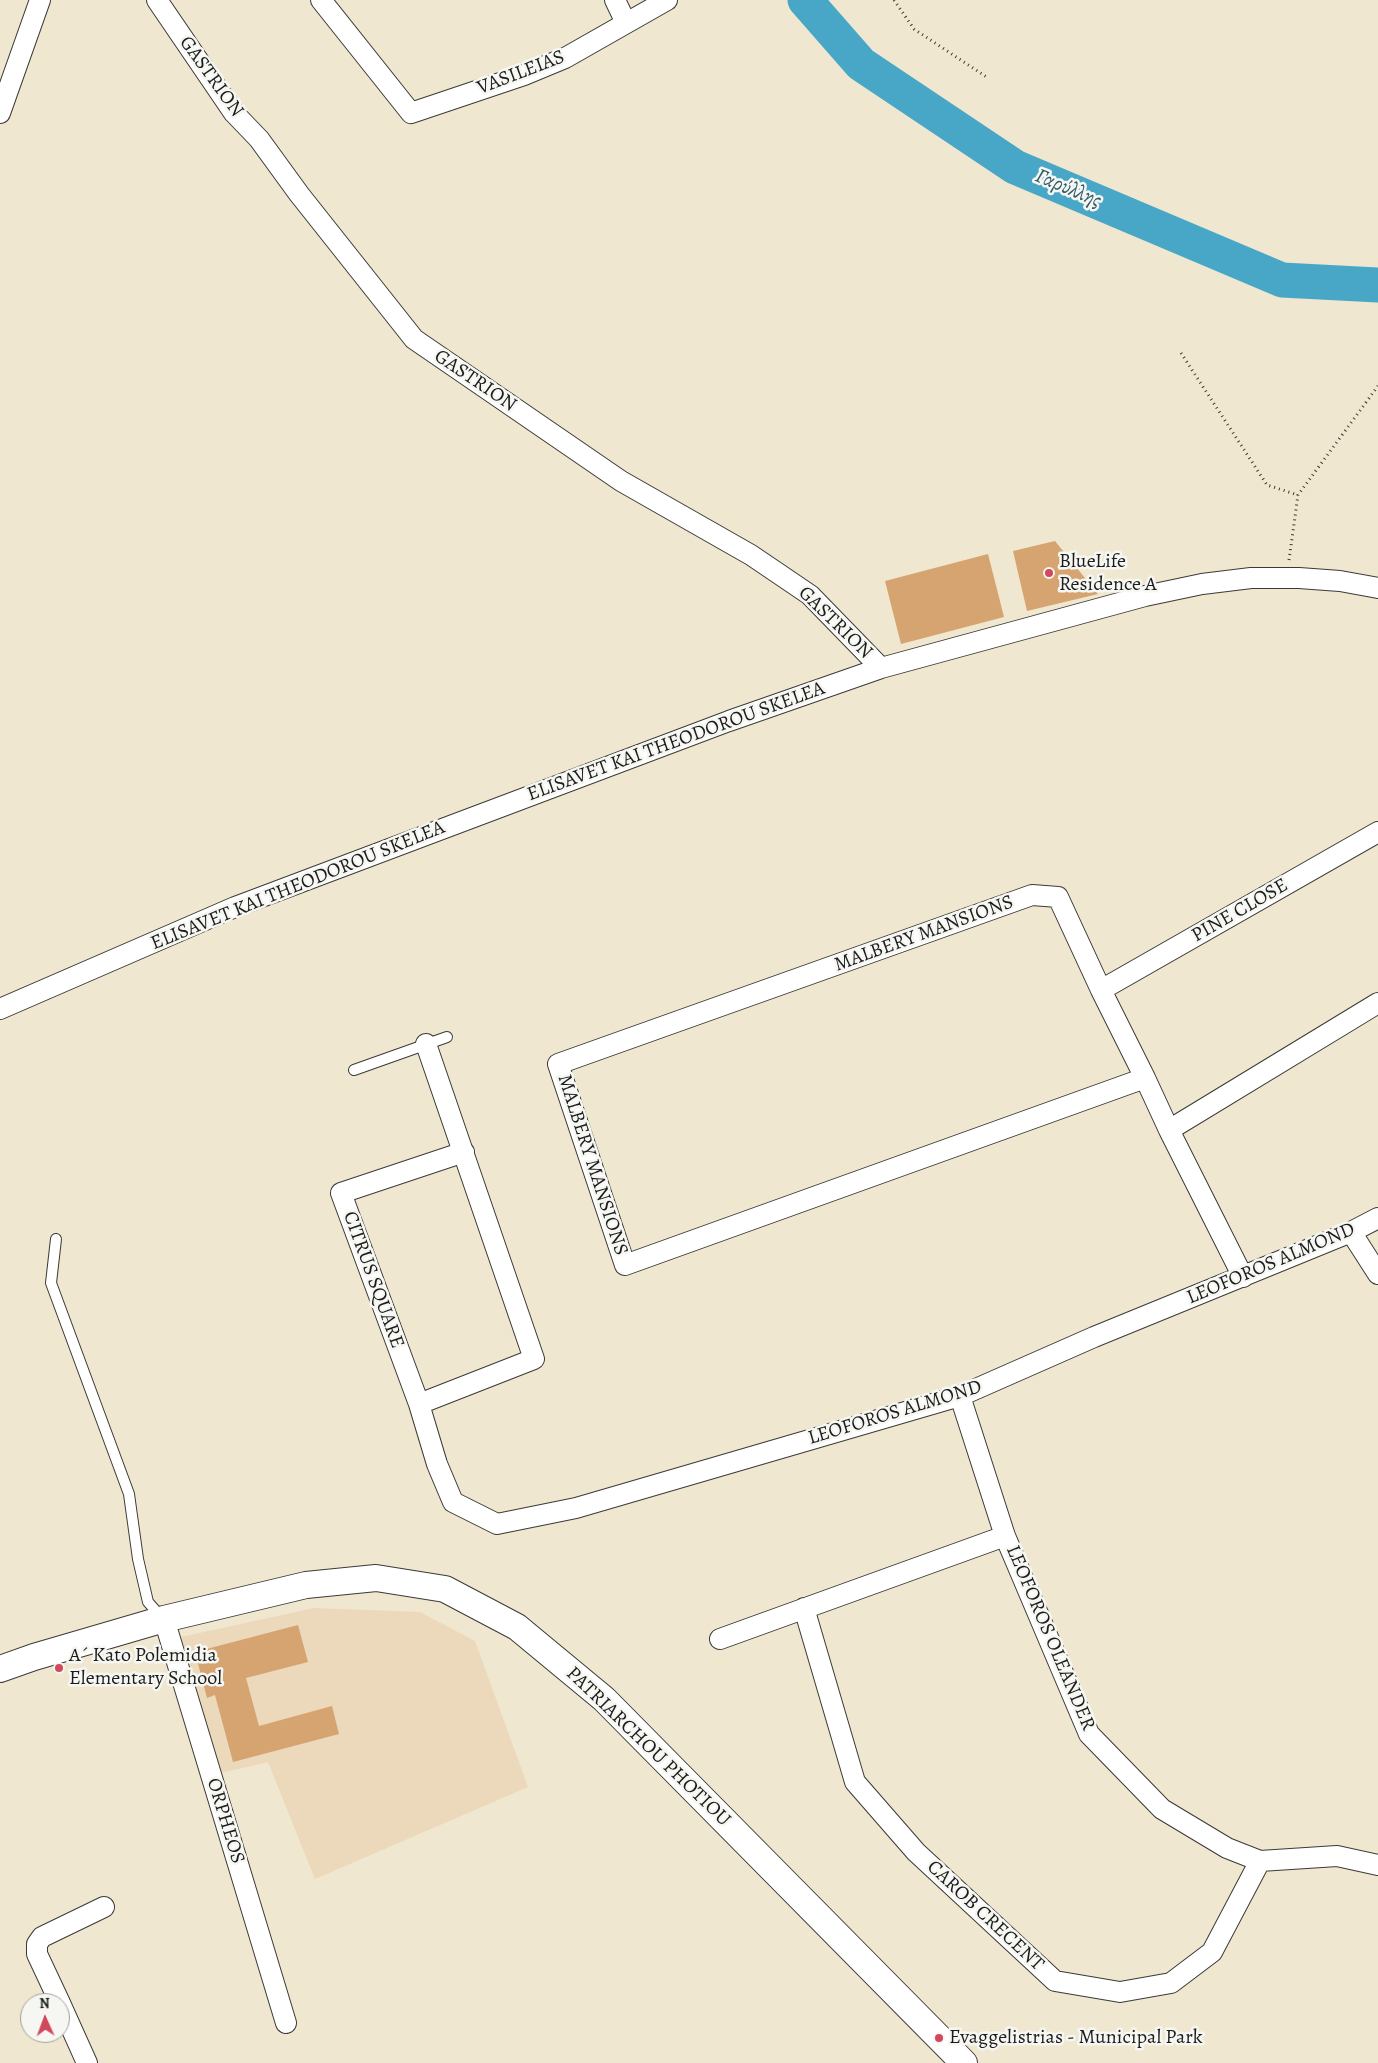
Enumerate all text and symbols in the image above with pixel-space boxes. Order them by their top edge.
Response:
street label: GASTRION [174,32,248,122]
street label: VASILEIAS [474,45,568,101]
water label: Γαρύλλης [1031,164,1105,214]
street label: GASTRION [429,345,521,417]
place label: BlueLife Residence A [1059,550,1157,597]
marker: BlueLife Residence A [1043,567,1055,579]
street label: GASTRION [793,582,877,664]
street label: ELISAVET KAI THEODOROU SKELEA [524,677,828,807]
street label: ELISAVET KAI THEODOROU SKELEA [147,816,449,956]
street label: PINE CLOSE [1188,874,1292,948]
street label: MALBERY MANSIONS [831,890,1017,978]
street label: MALBERY MANSIONS [551,1072,633,1258]
street label: CITRUS SQUARE [337,1208,409,1352]
street label: LEOFOROS ALMOND [1183,1218,1359,1310]
street label: LEOFOROS ALMOND [805,1375,985,1451]
street label: LEOFOROS OLEANDER [1000,1542,1100,1734]
place label: A´ Kato Polemidia Elementary School [69,1644,222,1691]
marker: A´ Kato Polemidia Elementary School [53,1662,65,1674]
street label: PATRIARCHOU PHOTIOU [561,1662,735,1832]
street label: ORPHEOS [201,1775,249,1867]
street label: CAROB CRECENT [921,1856,1049,1976]
north arrow [20,1993,70,2043]
text: N [39,1994,50,2013]
place label: Evaggelistrias - Municipal Park [949,2026,1203,2050]
marker: Evaggelistrias - Municipal Park [933,2032,945,2044]

